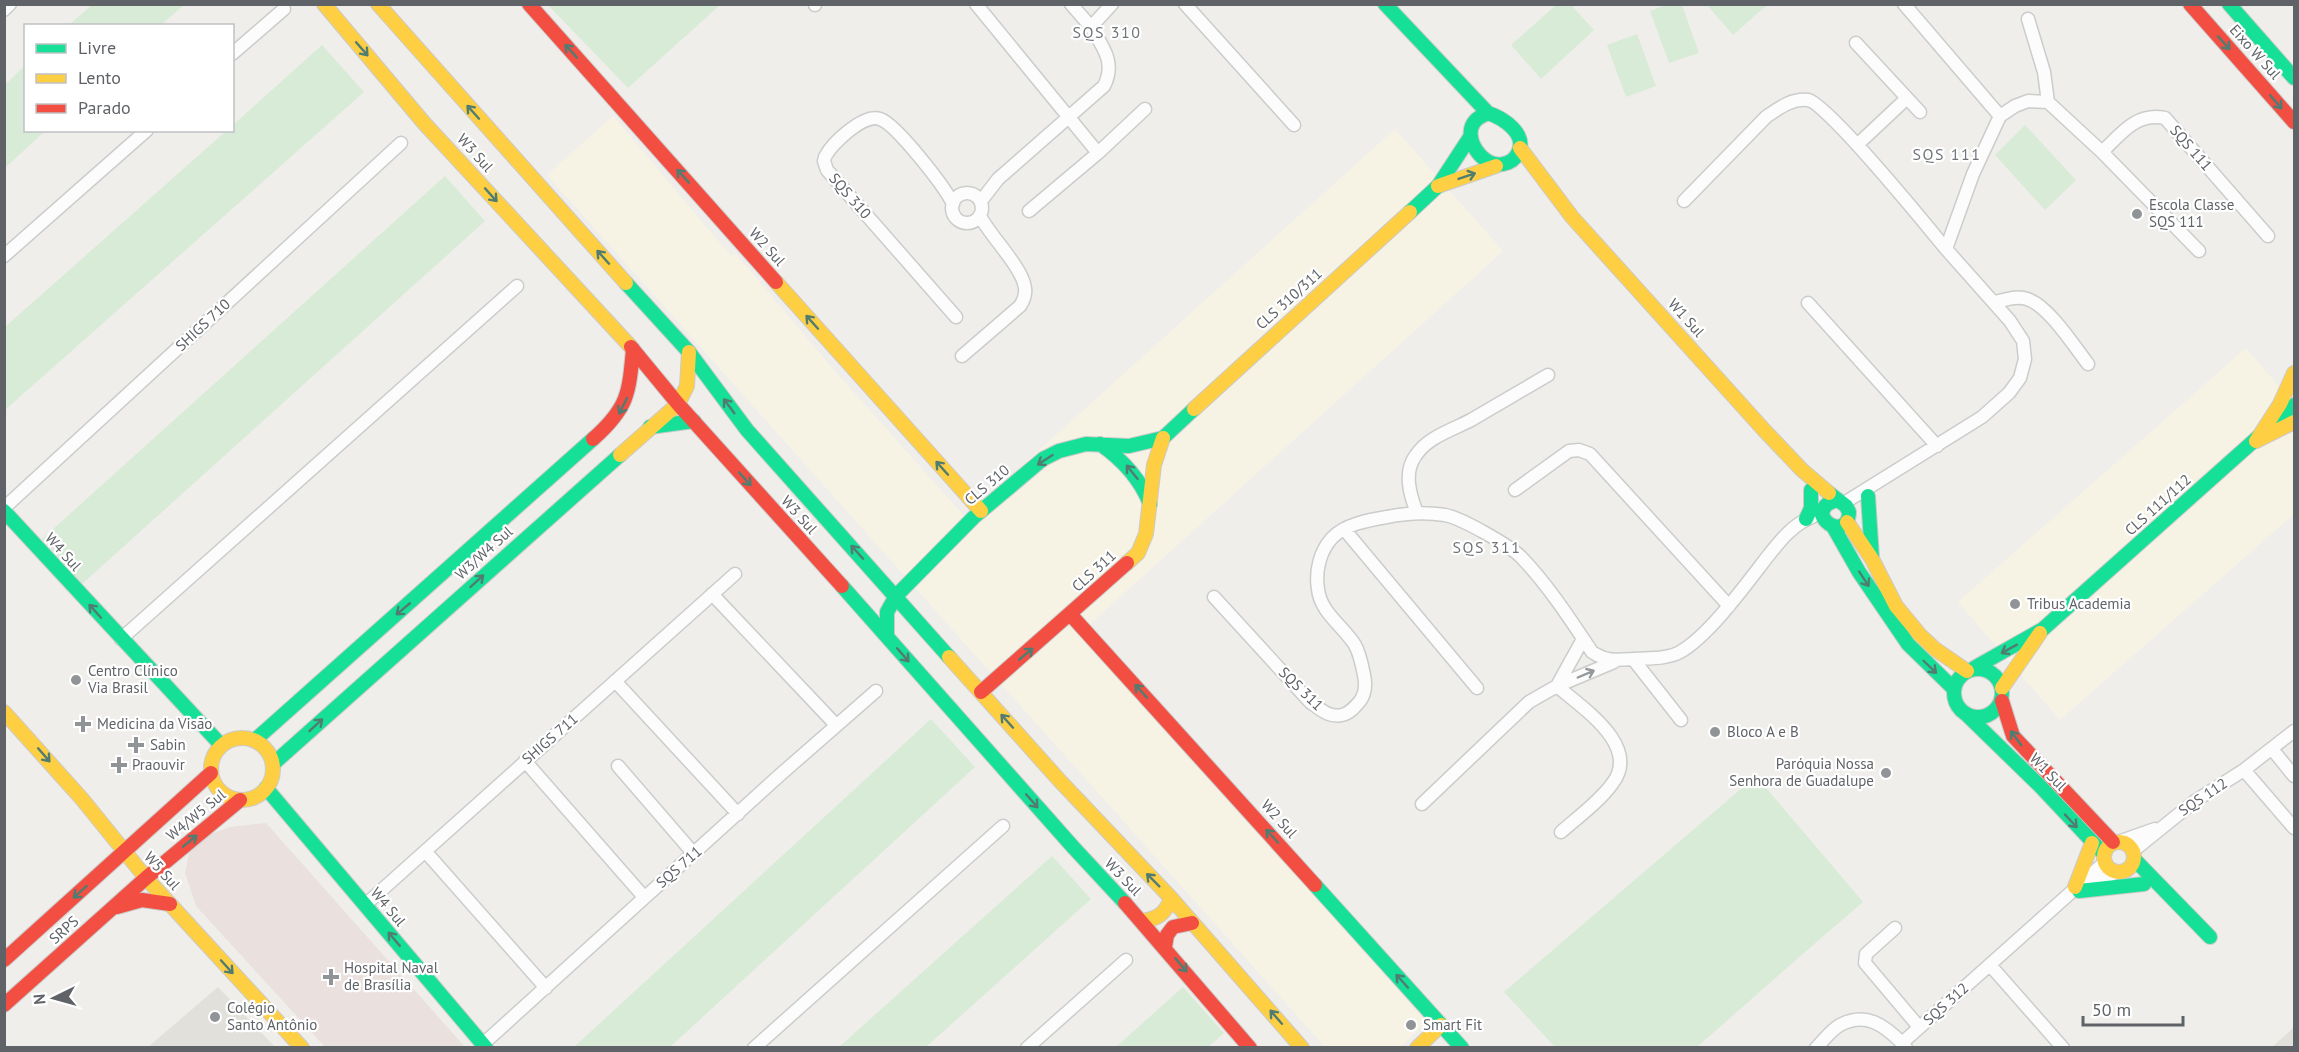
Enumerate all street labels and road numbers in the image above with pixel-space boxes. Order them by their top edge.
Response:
street label: Eixo W Sul [2226,20,2285,84]
street label: SQS 111 [2166,121,2217,175]
street label: W3 Sul [453,130,498,176]
street label: SQS 310 [825,169,876,223]
street label: W2 Sul [745,224,790,270]
street label: CLS 310/311 [1252,264,1326,333]
street label: SHIGS 710 [171,294,234,355]
street label: W1 Sul [1664,295,1709,341]
street label: CLS 310 [960,460,1013,509]
street label: CLS 111/112 [2121,470,2195,539]
street label: W3 Sul [777,492,822,538]
street label: W3/W4 Sul [451,521,517,583]
street label: W4 Sul [41,529,86,575]
street label: CLS 311 [1068,546,1120,595]
street label: SQS 311 [1275,663,1328,714]
street label: SHIGS 711 [518,709,582,768]
street label: W1 Sul [2026,749,2071,795]
street label: SQS 112 [2175,773,2231,820]
street label: W4/W5 Sul [162,785,230,844]
street label: W2 Sul [1257,796,1302,842]
street label: SQS 711 [652,841,706,892]
street label: W5 Sul [140,848,185,894]
street label: W3 Sul [1101,854,1146,900]
street label: W4 Sul [367,883,411,931]
street label: SRPS [45,911,82,948]
street label: SQS 312 [1919,978,1972,1029]

